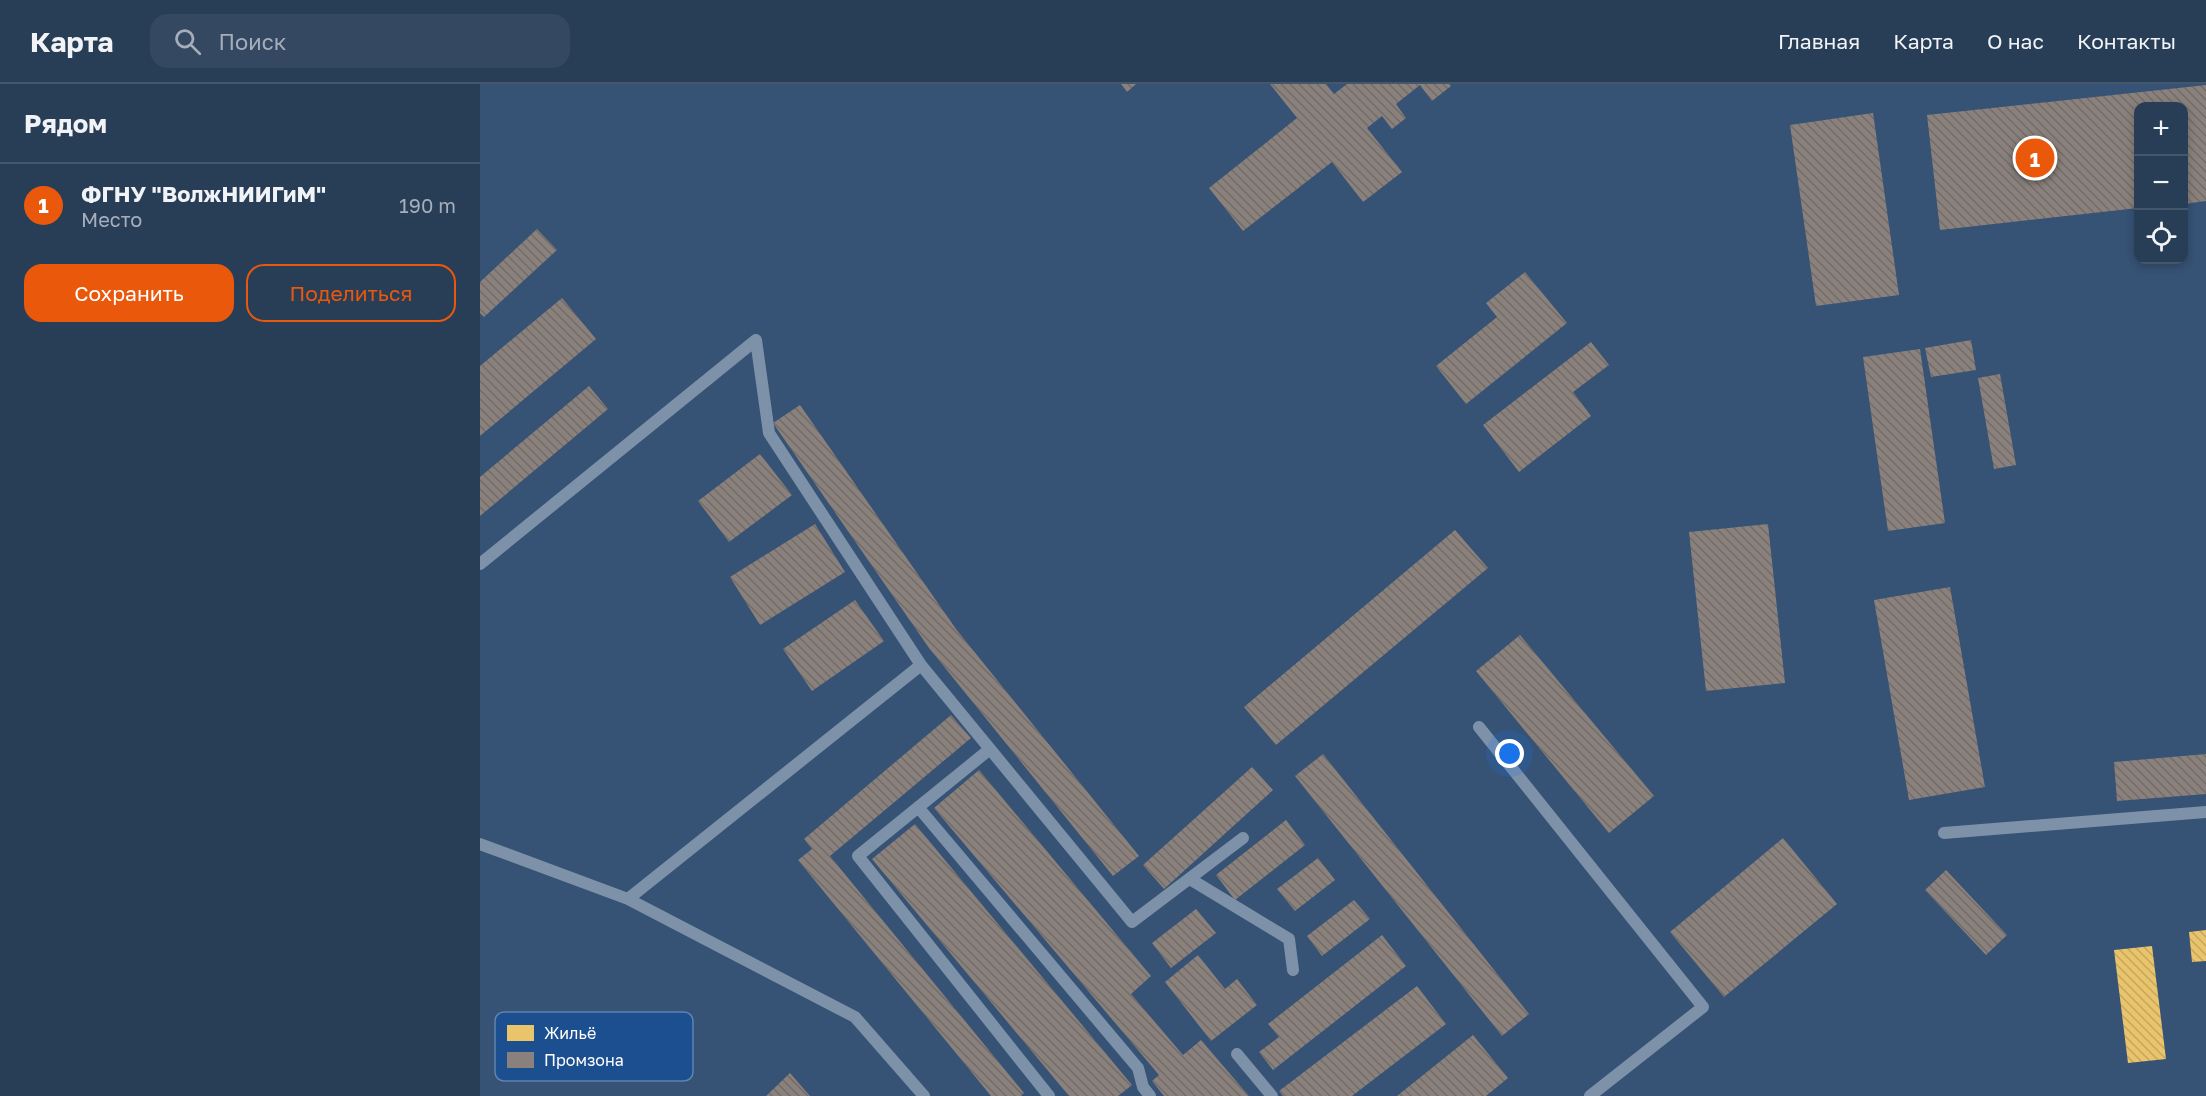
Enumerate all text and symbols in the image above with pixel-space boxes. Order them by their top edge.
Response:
search box [150,14,570,68]
text: Карта [30,25,114,58]
icon: search [171,25,204,58]
text: Поиск [219,28,286,55]
text: Главная [1778,28,1860,54]
text: Карта [1893,28,1954,54]
text: О нас [1987,28,2044,54]
text: Контакты [2077,28,2176,54]
map controls [2134,102,2188,264]
button: + [2134,102,2188,156]
text: Рядом [24,108,107,139]
pin: 1 [2016,136,2054,181]
button: − [2134,156,2188,210]
text: ФГНУ "ВолжНИИГиМ" [81,180,326,207]
text: 1 [38,193,49,217]
text: 190 m [399,193,456,217]
text: Место [81,207,142,231]
button: locate [2134,210,2188,264]
button: Сохранить [24,264,234,322]
button: Поделиться [246,264,456,322]
your location [1495,739,1524,768]
legend [495,1012,693,1081]
text: Жильё [544,1023,596,1043]
text: Промзона [544,1050,624,1070]

